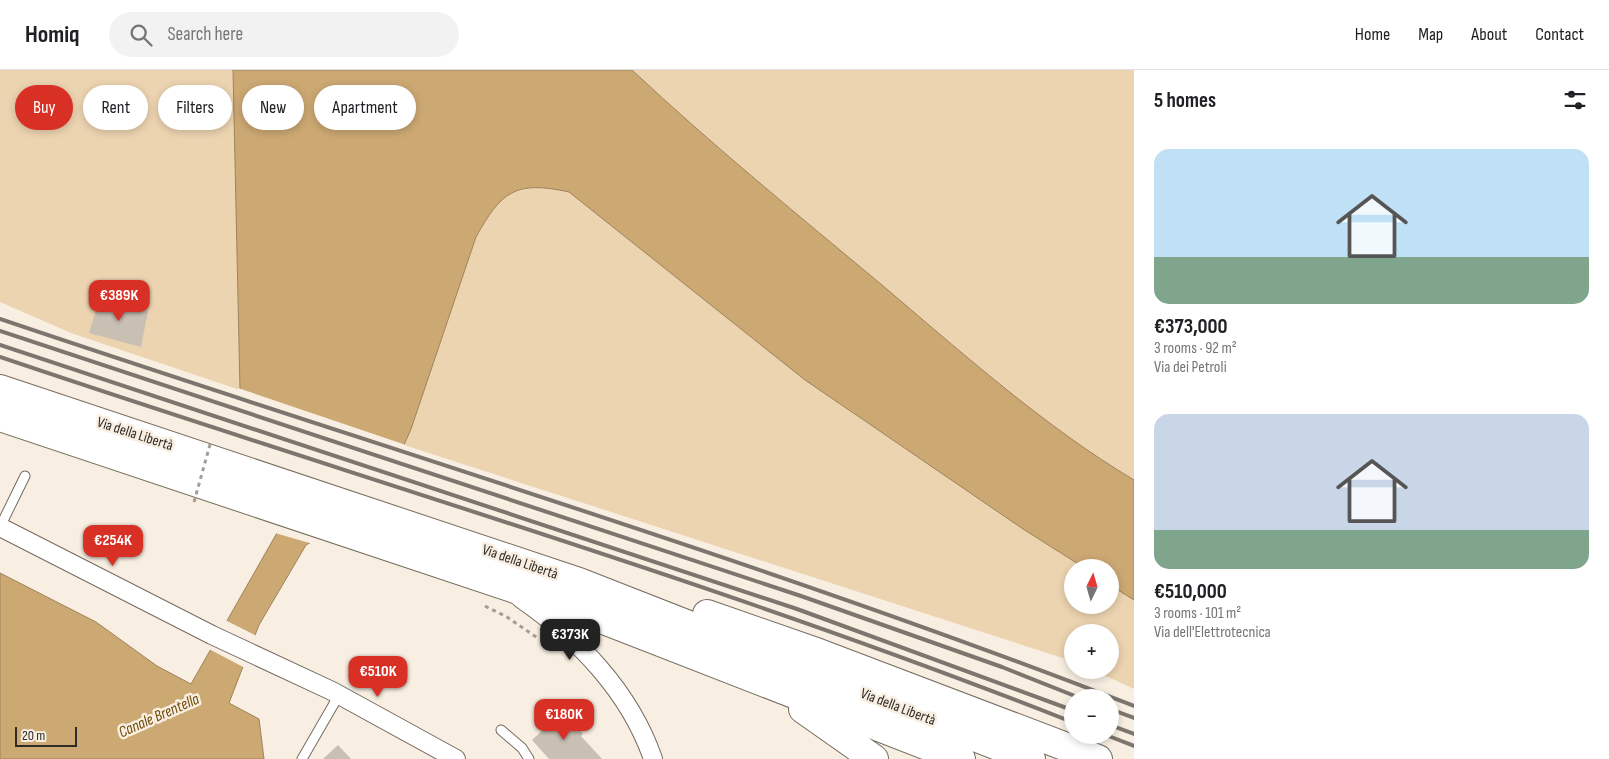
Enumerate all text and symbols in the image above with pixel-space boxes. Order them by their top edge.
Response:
search box [109,12,459,57]
text: Homiq [25,20,79,49]
icon: search [127,21,155,49]
text: Search here [167,23,243,46]
text: Home [1355,24,1390,45]
text: Map [1418,24,1443,45]
text: About [1471,24,1507,45]
text: Contact [1535,24,1584,45]
chip: Buy [15,85,73,130]
chip: Rent [83,85,148,130]
chip: Filters [158,85,232,130]
chip: New [242,85,304,130]
chip: Apartment [314,85,416,130]
icon: filters [1561,86,1589,114]
text: 5 homes [1154,88,1216,113]
icon: home [1327,181,1417,271]
pin: €389K [84,280,154,322]
text: €389K [100,286,138,305]
text: €373,000 [1154,314,1228,339]
text: 3 rooms · 92 m² [1154,339,1237,358]
text: Via dei Petroli [1154,358,1227,377]
street label: Via della Libertà [94,413,176,455]
icon: home [1327,446,1417,536]
pin: €254K [78,524,148,567]
text: €254K [94,531,132,550]
street label: Via della Libertà [480,540,561,584]
north arrow [1064,559,1119,614]
map controls [1064,559,1119,744]
text: €510,000 [1154,579,1227,604]
text: 3 rooms · 101 m² [1154,604,1241,623]
pin: €373K [535,618,605,661]
text: Via dell'Elettrotecnica [1154,623,1271,642]
button: + [1064,624,1119,679]
text: €373K [551,625,589,644]
pin: €510K [343,656,413,698]
text: €510K [359,662,397,681]
street label: Via della Libertà [858,684,939,730]
button: − [1064,689,1119,744]
water label: Canale Brentella [116,690,203,742]
pin: €180K [529,698,599,741]
text: €180K [545,705,583,724]
scale bar [15,724,78,747]
text: 20 m [22,727,45,744]

